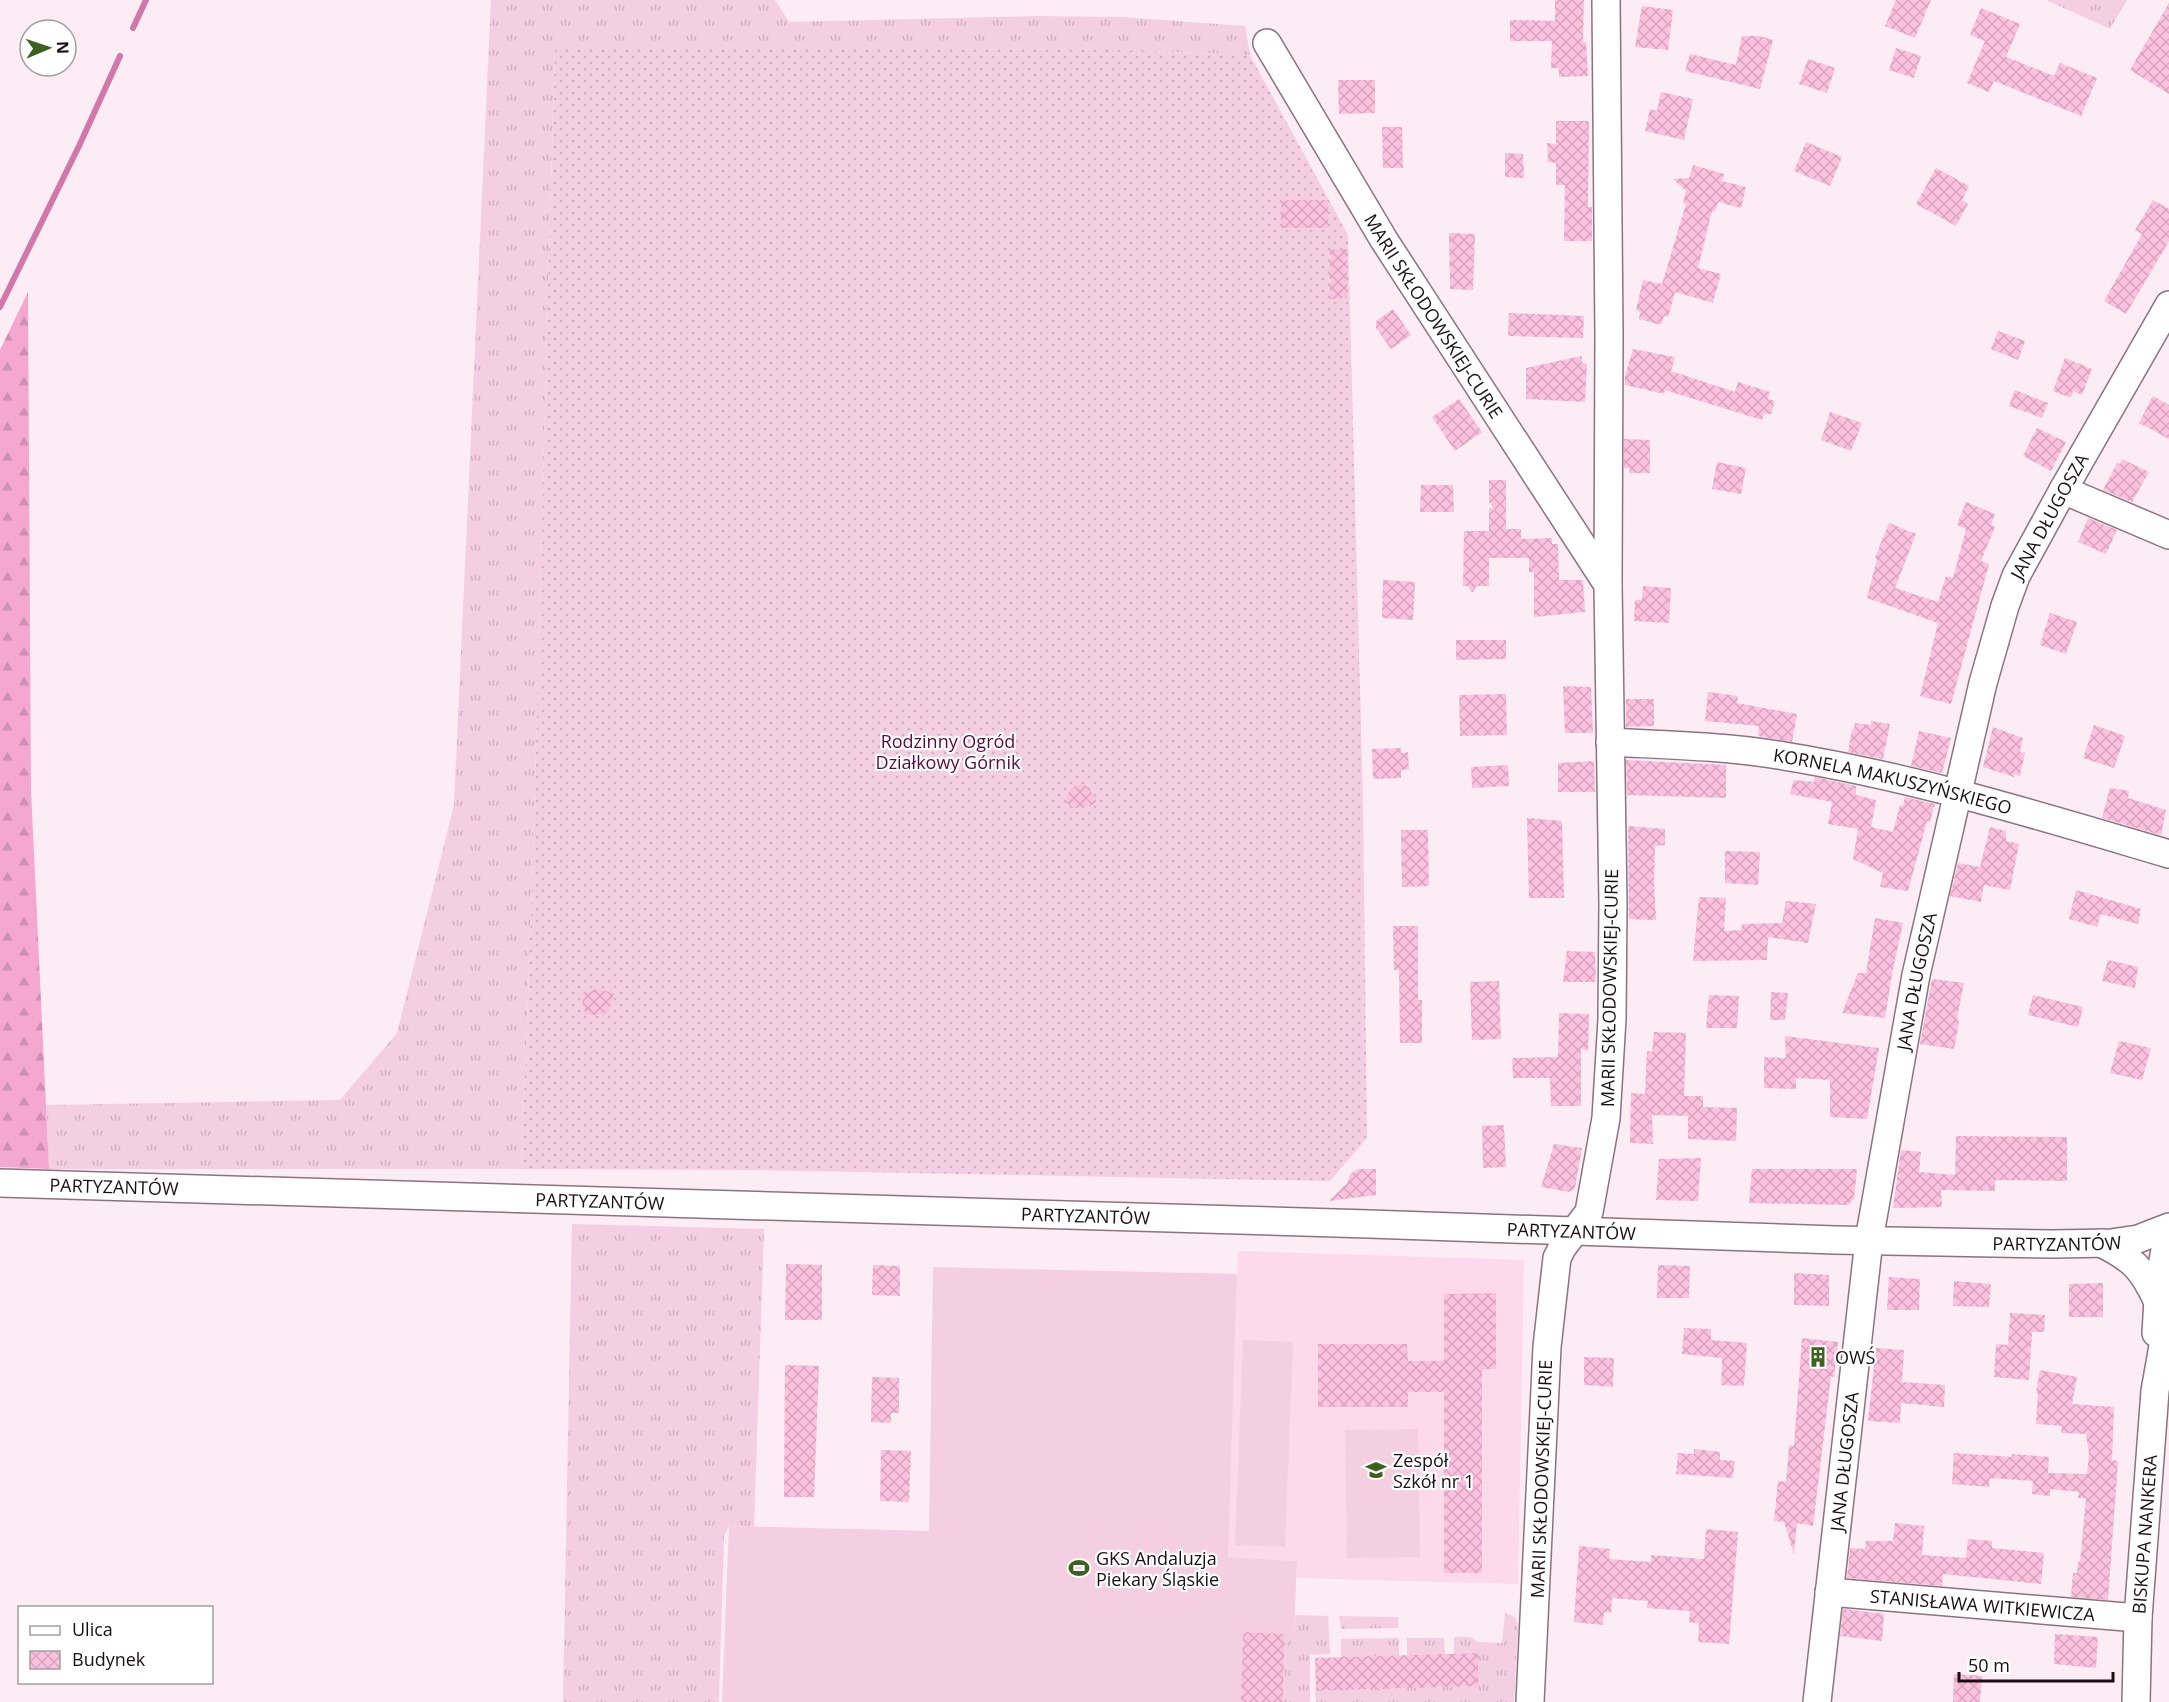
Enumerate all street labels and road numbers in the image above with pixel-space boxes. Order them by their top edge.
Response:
street label: MARII SKŁODOWSKIEJ-CURIE [1359,209,1509,423]
street label: JANA DŁUGOSZA [2004,448,2094,585]
street label: KORNELA MAKUSZYŃSKIEGO [1772,742,2014,820]
street label: MARII SKŁODOWSKIEJ-CURIE [1595,869,1623,1107]
street label: JANA DŁUGOSZA [1891,909,1942,1054]
street label: PARTYZANTÓW [49,1172,179,1200]
street label: PARTYZANTÓW [535,1187,665,1215]
street label: PARTYZANTÓW [1021,1202,1151,1229]
street label: PARTYZANTÓW [1506,1217,1637,1245]
street label: PARTYZANTÓW [1992,1230,2124,1256]
street label: MARII SKŁODOWSKIEJ-CURIE [1525,1359,1557,1599]
street label: JANA DŁUGOSZA [1824,1390,1864,1534]
street label: BISKUPA NANKERA [2126,1453,2162,1615]
street label: STANISŁAWA WITKIEWICZA [1869,1584,2096,1626]

